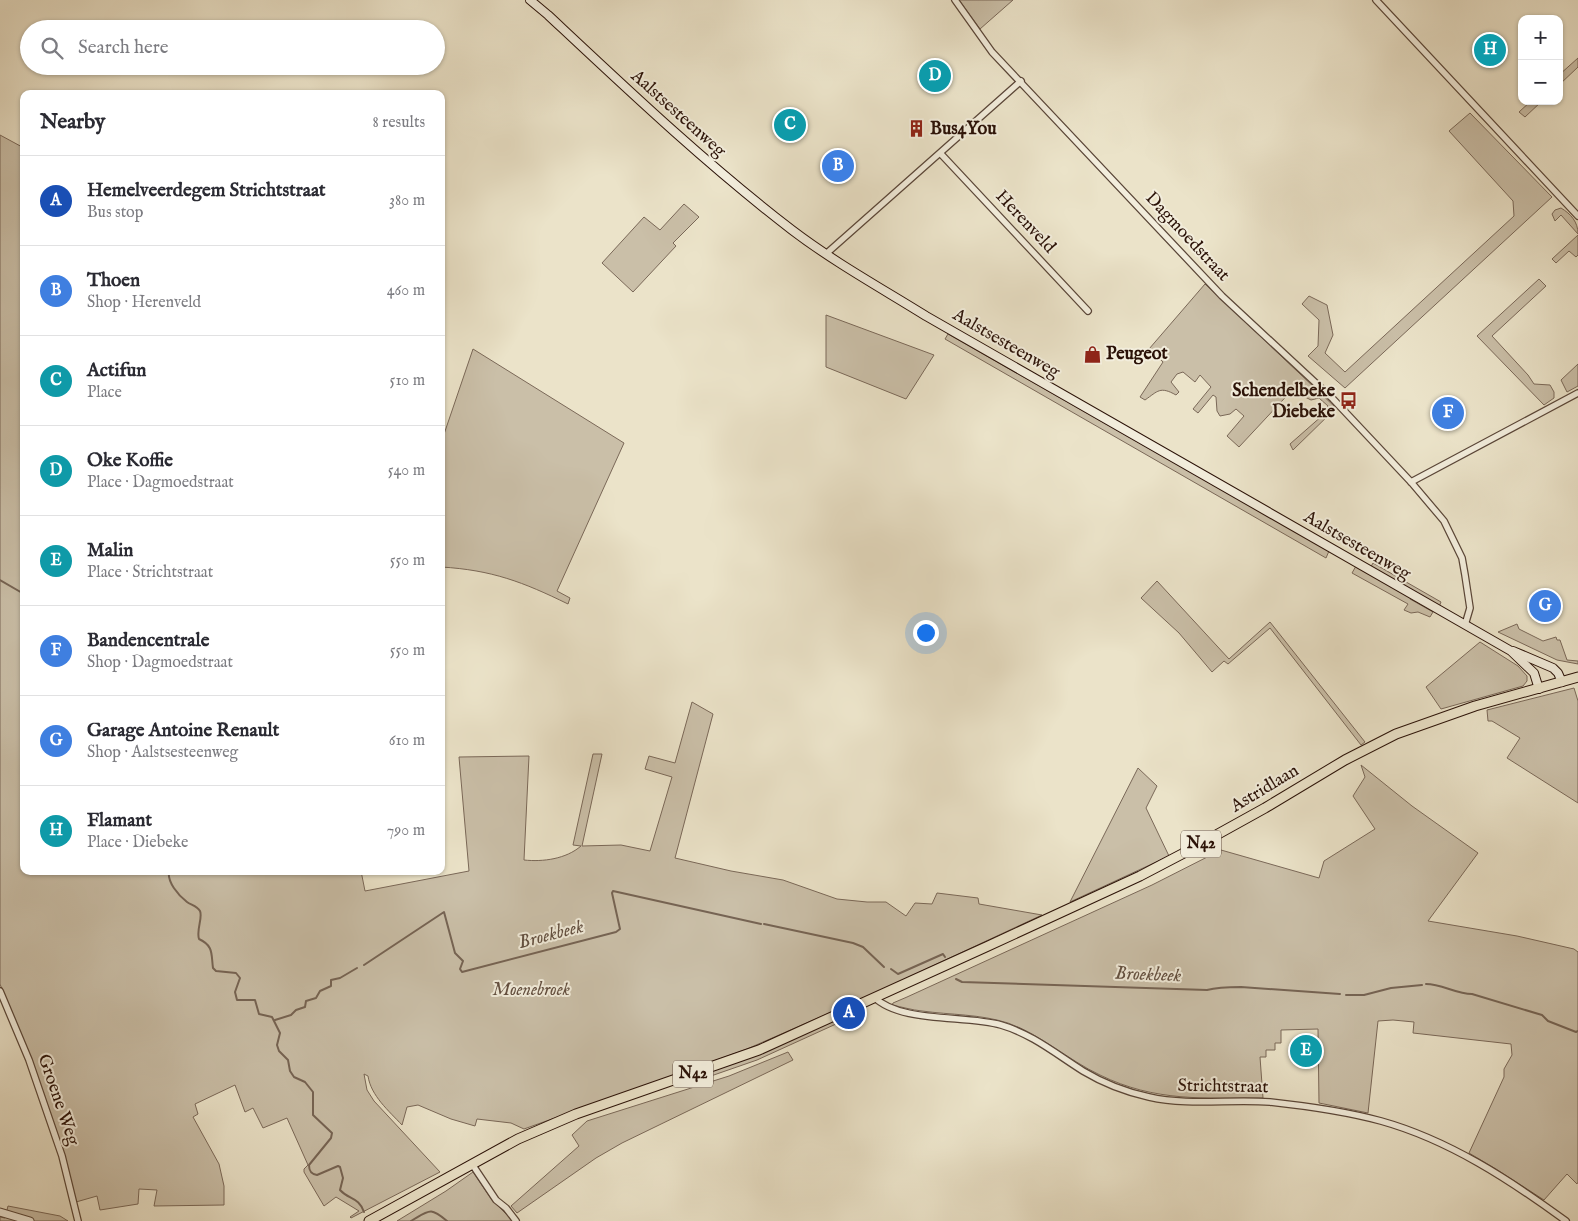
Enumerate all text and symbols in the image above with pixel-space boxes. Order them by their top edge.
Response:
map controls [1518,15,1563,105]
button: + [1518,15,1563,60]
search box [20,20,445,75]
pin: H [1474,31,1506,69]
icon: search [38,34,66,62]
text: Search here [78,36,169,60]
pin: D [919,57,951,95]
button: − [1518,60,1563,105]
street label: Aalstsesteenweg [625,65,731,163]
pin: C [774,106,806,144]
text: Nearby [40,109,105,136]
text: 8 results [373,113,425,133]
place label: Bus4You [930,118,997,141]
building icon: Bus4You [906,119,926,139]
pin: B [822,147,854,185]
text: Hemelveerdegem Strichtstraat [87,179,326,203]
street label: Herenveld [990,186,1060,259]
street label: Dagmoedstraat [1140,187,1234,287]
text: A [51,191,61,211]
text: 380 m [389,191,425,211]
text: Bus stop [87,203,143,223]
text: Thoen [87,269,140,293]
text: B [51,281,61,301]
text: 460 m [387,281,425,301]
text: Shop · Herenveld [87,293,201,313]
street label: Aalstsesteenweg [947,303,1064,384]
place label: Peugeot [1106,343,1168,366]
shop icon: Peugeot [1082,344,1102,364]
text: Actifun [87,359,146,383]
text: C [50,371,62,391]
text: 510 m [390,371,425,391]
place label: Schendelbeke Diebeke [1232,380,1336,424]
text: Place [87,383,122,403]
bus stop icon: Schendelbeke Diebeke [1339,391,1359,411]
pin: F [1432,394,1464,432]
text: Oke Koffie [87,449,173,473]
text: D [50,461,62,481]
text: 540 m [388,461,425,481]
text: Place · Dagmoedstraat [87,473,234,493]
street label: Aalstsesteenweg [1298,505,1415,586]
text: Malin [87,539,134,563]
text: E [50,551,62,571]
text: 550 m [390,551,425,571]
text: Place · Strichtstraat [87,563,213,583]
pin: G [1529,587,1561,625]
your location [913,620,939,646]
text: Bandencentrale [87,629,209,653]
text: F [51,641,61,661]
text: 550 m [390,641,425,661]
text: Shop · Dagmoedstraat [87,653,233,673]
text: Garage Antoine Renault [87,719,279,743]
text: G [50,731,62,751]
text: 610 m [389,731,425,751]
text: Shop · Aalstsesteenweg [87,743,238,763]
street label: Astridlaan [1226,759,1304,819]
text: Flamant [87,809,152,833]
text: H [49,821,63,841]
text: 790 m [387,821,425,841]
road number: N42 [1181,831,1221,858]
text: Place · Diebeke [87,833,188,853]
water label: Broekbeek [516,915,587,955]
water label: Broekbeek [1114,962,1182,988]
park label: Moenebroek [492,979,570,1002]
pin: A [833,994,865,1032]
pin: E [1290,1032,1322,1070]
street label: Groene Weg [32,1051,84,1149]
road number: N42 [673,1060,713,1088]
street label: Strichtstraat [1177,1075,1269,1099]

